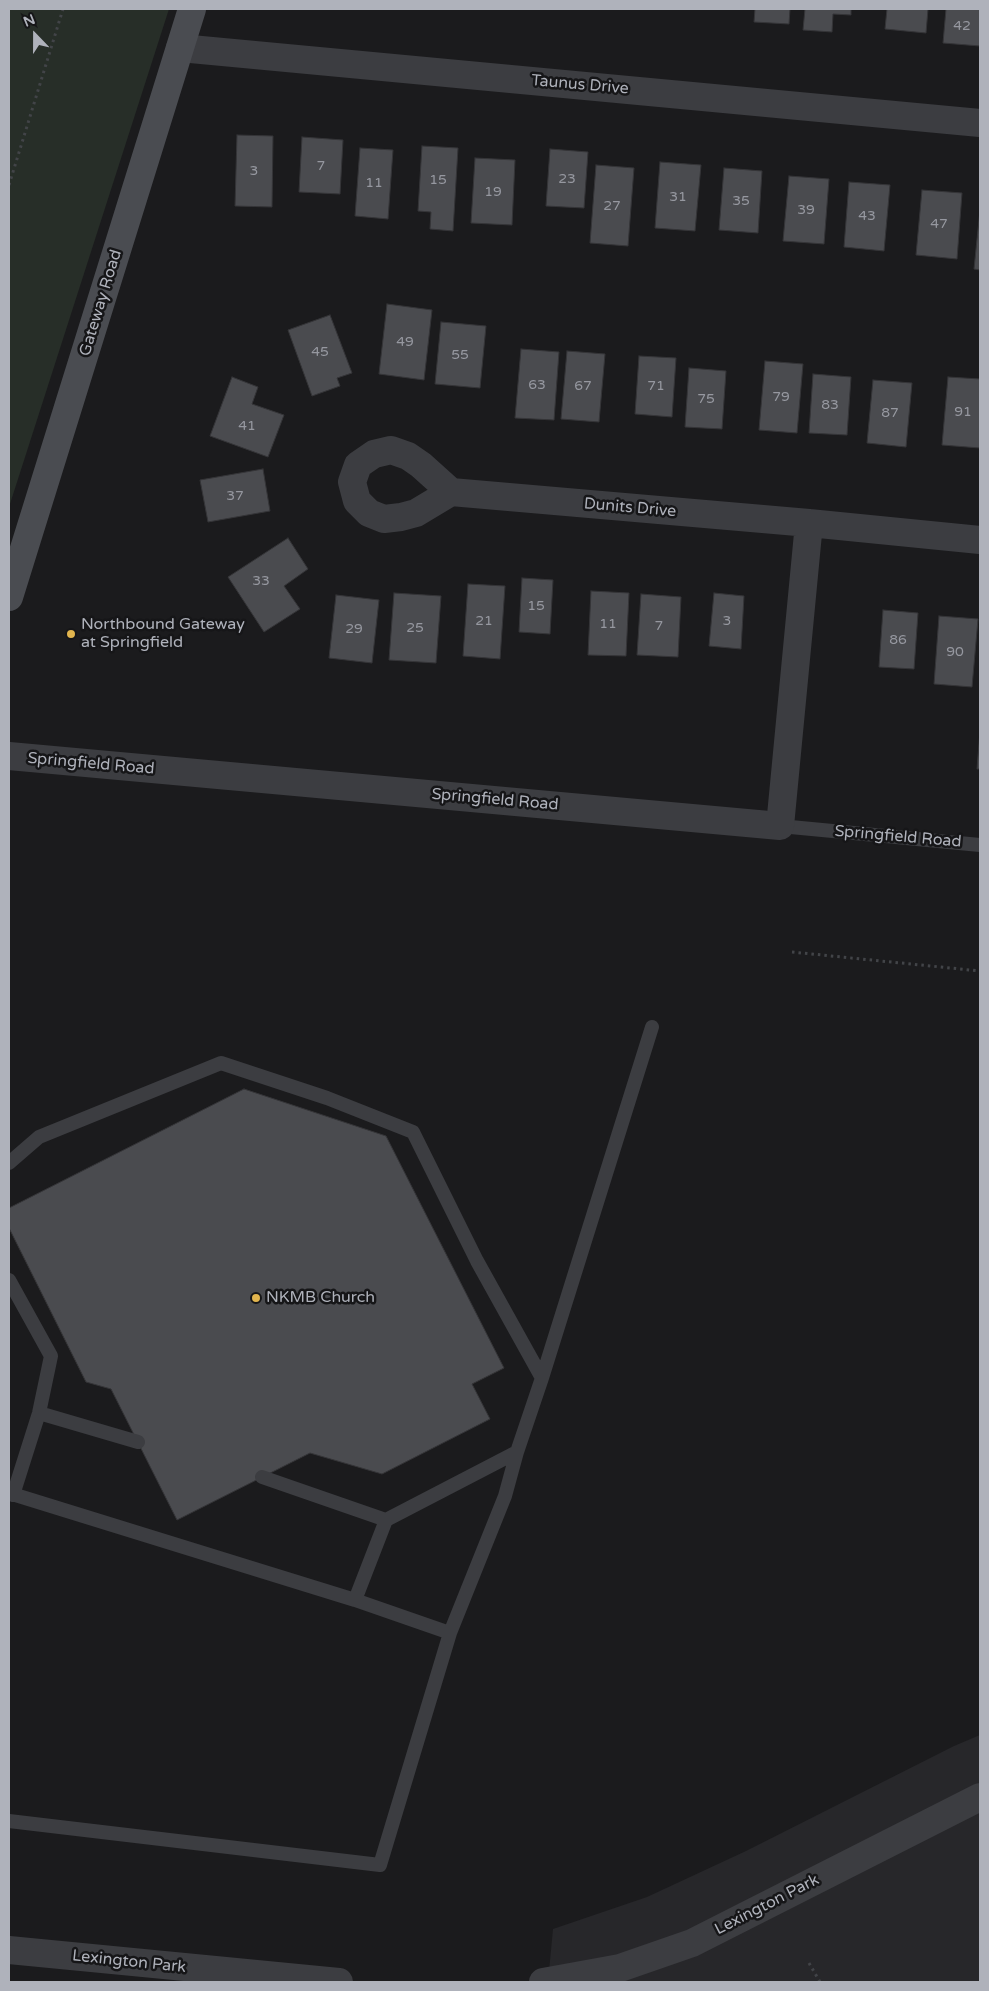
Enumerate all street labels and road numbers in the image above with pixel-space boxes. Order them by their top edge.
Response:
street label: Taunus Drive [530,71,630,99]
street label: Gateway Road [76,247,126,359]
street label: Dunits Drive [583,494,677,522]
street label: Springfield Road [27,749,155,779]
street label: Springfield Road [431,785,559,815]
street label: Springfield Road [834,822,962,852]
street label: Lexington Park [712,1870,822,1940]
street label: Lexington Park [71,1946,187,1978]

